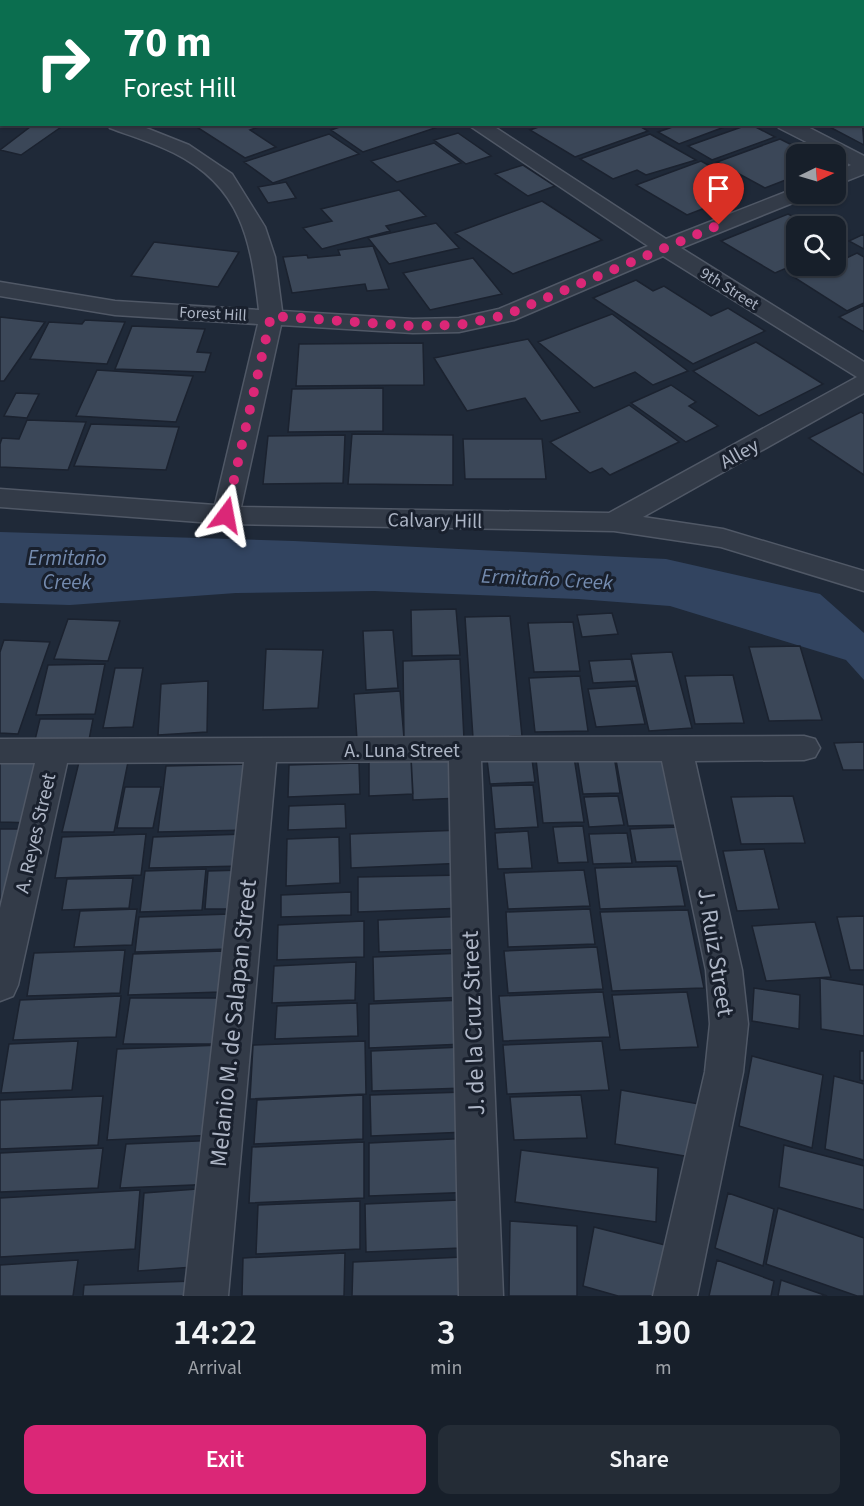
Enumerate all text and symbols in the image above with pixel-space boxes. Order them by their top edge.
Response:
text: 70 m [123,13,212,73]
icon: right [24,24,102,102]
text: Forest Hill [123,69,236,108]
north arrow [786,144,846,204]
map controls [786,144,846,276]
pin [693,163,744,225]
icon: arrive [702,172,735,205]
button: search [786,216,846,276]
street label: 9th Street [696,262,764,316]
street label: Forest Hill [179,301,247,327]
street label: Alley [715,432,765,476]
position arrow [194,483,258,547]
street label: Calvary Hill [387,506,483,536]
water label: Ermitaño Creek [27,543,107,597]
water label: Ermitaño Creek [480,561,615,597]
street label: A. Luna Street [344,737,460,765]
street label: A. Reyes Street [9,770,63,896]
street label: Melanio M. de Salapan Street [201,878,266,1169]
street label: J. Ruiz Street [688,885,743,1019]
street label: J. de la Cruz Street [453,930,494,1116]
text: 14:22 [173,1307,257,1358]
text: 3 [437,1307,455,1358]
text: 190 [635,1307,691,1358]
text: Arrival [188,1354,242,1382]
text: min [430,1354,462,1382]
text: m [655,1354,671,1382]
button: Exit [24,1425,426,1494]
button: Share [438,1425,840,1494]

